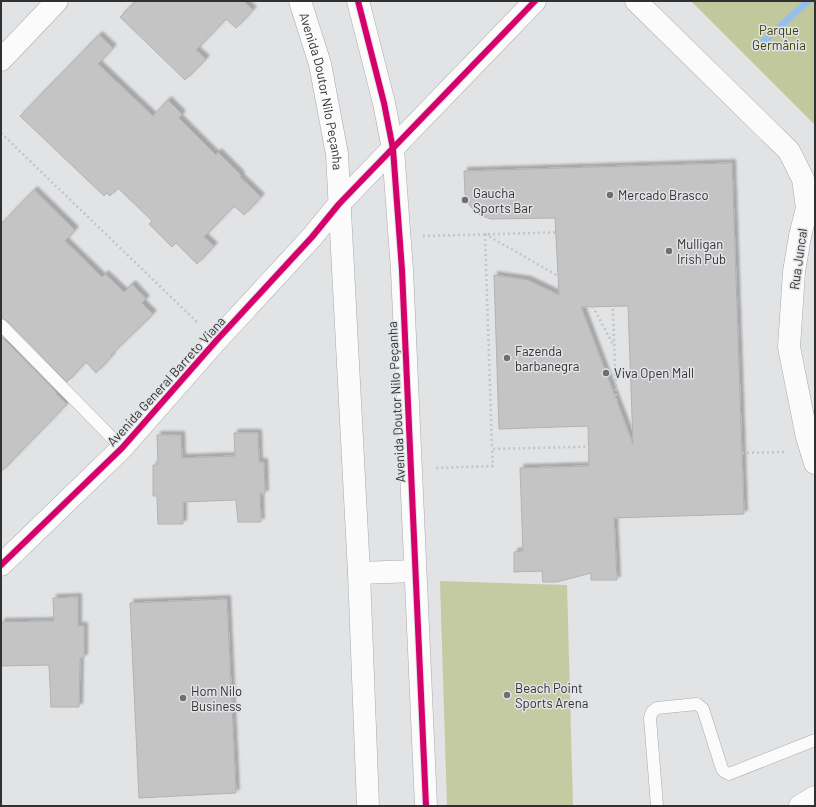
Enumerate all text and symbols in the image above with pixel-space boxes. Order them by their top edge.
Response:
street label: Avenida Doutor Nilo Peçanha [296,10,346,170]
park label: Parque Germânia [752,22,806,53]
place label: Gaucha Sports Bar [473,185,533,216]
place label: Mercado Brasco [618,187,709,203]
marker: Mercado Brasco [605,190,615,200]
marker: Gaucha Sports Bar [460,195,470,205]
street label: Rua Juncal [786,227,810,291]
place label: Mulligan Irish Pub [677,236,726,267]
marker: Mulligan Irish Pub [664,246,674,256]
street label: Avenida General Barreto Viana [103,313,229,449]
street label: Avenida Doutor Nilo Peçanha [384,321,408,483]
place label: Fazenda barbanegra [515,343,579,374]
marker: Fazenda barbanegra [502,353,512,363]
place label: Viva Open Mall [614,365,694,381]
marker: Viva Open Mall [601,368,611,378]
place label: Beach Point Sports Arena [515,680,588,711]
place label: Hom Nilo Business [191,683,242,714]
marker: Beach Point Sports Arena [502,690,512,700]
marker: Hom Nilo Business [178,693,188,703]

